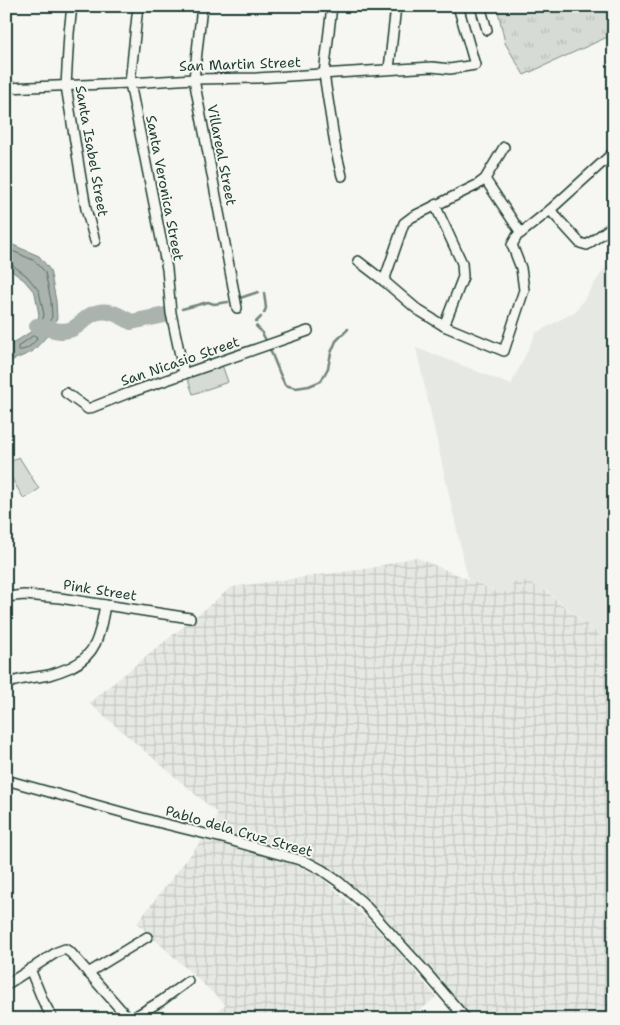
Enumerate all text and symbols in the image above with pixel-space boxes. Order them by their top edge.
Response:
street label: San Martin Street [179,53,301,75]
street label: Santa Isabel Street [72,84,112,218]
street label: Villareal Street [203,103,241,207]
street label: Santa Veronica Street [142,114,188,262]
street label: San Nicasio Street [118,332,242,390]
street label: Pink Street [62,575,138,605]
street label: Pablo dela Cruz Street [163,801,315,861]

